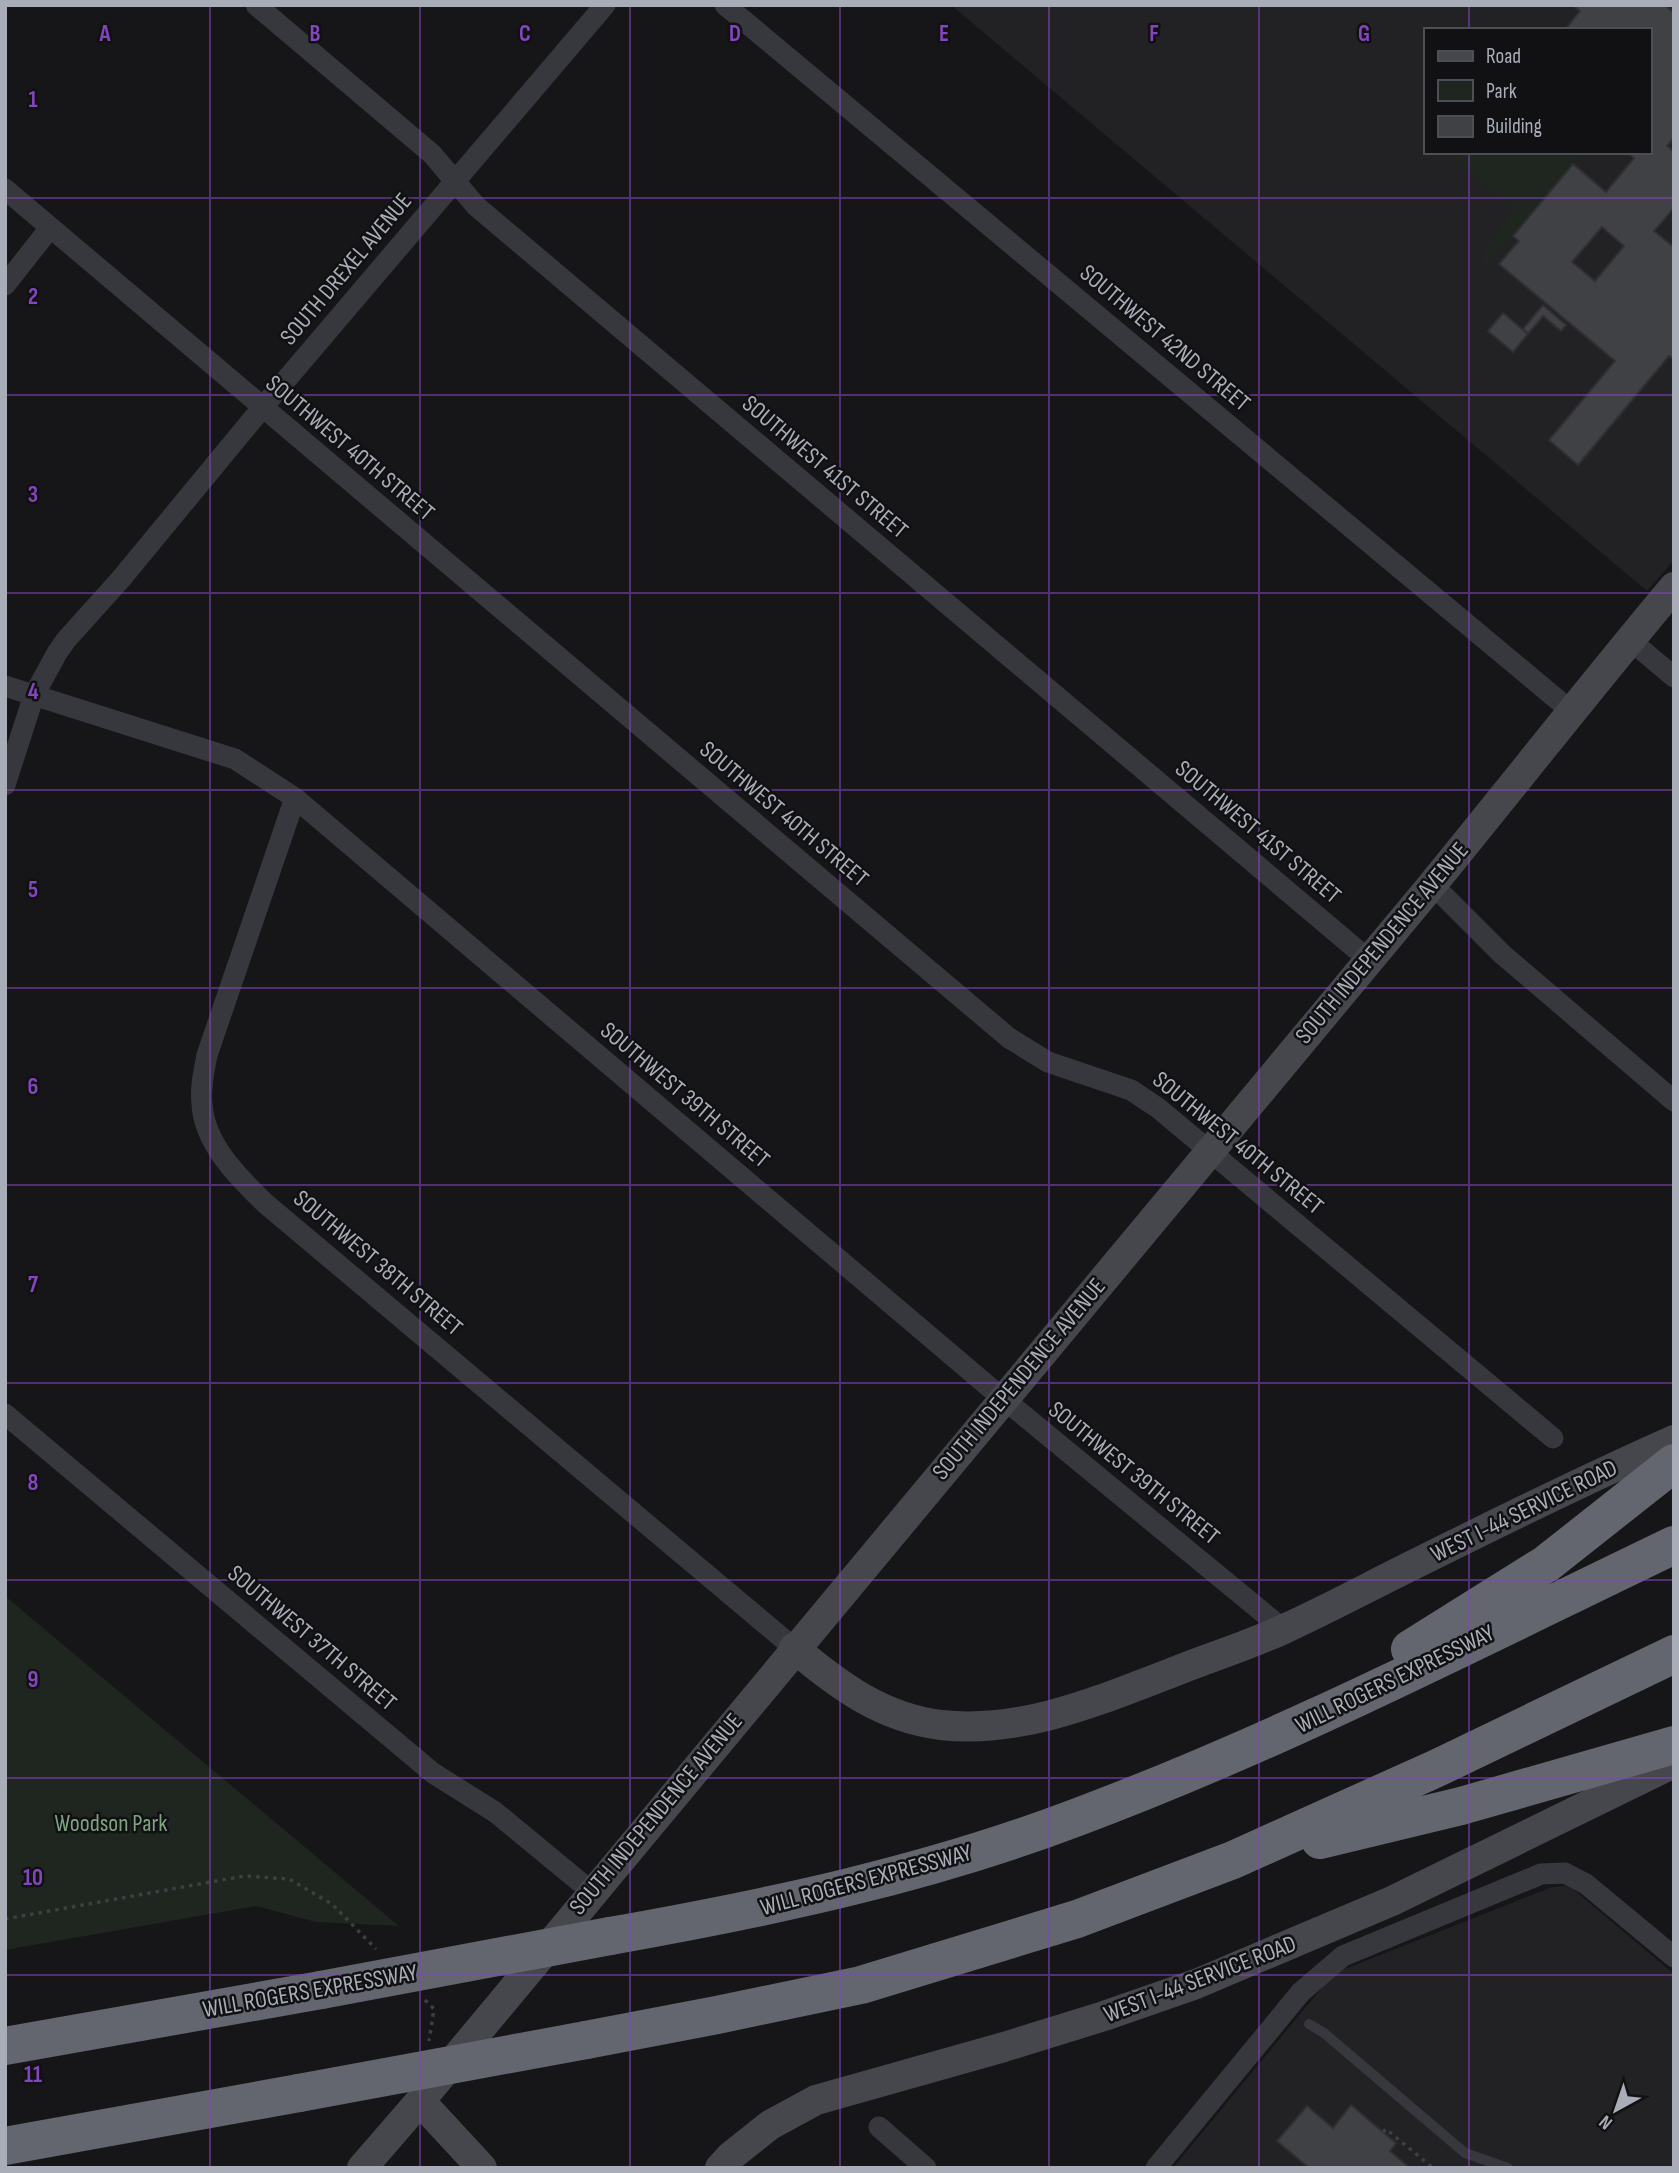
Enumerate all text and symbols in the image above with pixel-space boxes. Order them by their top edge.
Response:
text: A [99,20,112,48]
text: B [310,20,321,48]
text: C [519,20,531,48]
text: D [729,20,741,48]
text: E [939,20,949,48]
text: F [1149,20,1159,48]
text: G [1358,20,1370,48]
legend [1424,28,1651,154]
text: Road [1486,44,1521,69]
text: Park [1486,79,1517,104]
text: 1 [28,86,38,114]
text: Building [1486,114,1542,139]
street label: SOUTH DREXEL AVENUE [274,187,418,351]
street label: SOUTHWEST 42ND STREET [1074,258,1256,418]
text: 2 [28,283,38,311]
street label: SOUTHWEST 40TH STREET [260,369,440,527]
street label: SOUTHWEST 41ST STREET [736,389,914,545]
text: 3 [28,481,38,509]
text: 4 [28,678,39,706]
street label: SOUTHWEST 40TH STREET [694,735,874,893]
street label: SOUTHWEST 41ST STREET [1169,754,1347,910]
street label: SOUTH INDEPENDENCE AVENUE [1289,836,1475,1050]
text: 5 [28,876,38,904]
street label: SOUTHWEST 39TH STREET [594,1016,776,1174]
street label: SOUTHWEST 40TH STREET [1147,1065,1329,1221]
text: 6 [28,1073,38,1101]
street label: SOUTHWEST 38TH STREET [288,1184,469,1342]
text: 7 [28,1271,38,1299]
street label: SOUTH INDEPENDENCE AVENUE [926,1272,1112,1486]
street label: SOUTHWEST 39TH STREET [1043,1395,1226,1551]
street label: WEST I-44 SERVICE ROAD [1426,1453,1622,1569]
text: 8 [28,1469,39,1497]
street label: SOUTHWEST 37TH STREET [222,1559,403,1717]
street label: WILL ROGERS EXPRESSWAY [1291,1618,1499,1740]
text: 9 [28,1666,38,1694]
street label: SOUTH INDEPENDENCE AVENUE [563,1707,749,1921]
park label: Woodson Park [55,1809,167,1838]
street label: WILL ROGERS EXPRESSWAY [757,1838,975,1922]
text: 10 [23,1864,43,1892]
street label: WEST I-44 SERVICE ROAD [1100,1929,1300,2029]
street label: WILL ROGERS EXPRESSWAY [200,1958,420,2024]
text: 11 [24,2061,42,2089]
north arrow [1581,2075,1651,2145]
text: N [1595,2110,1617,2134]

